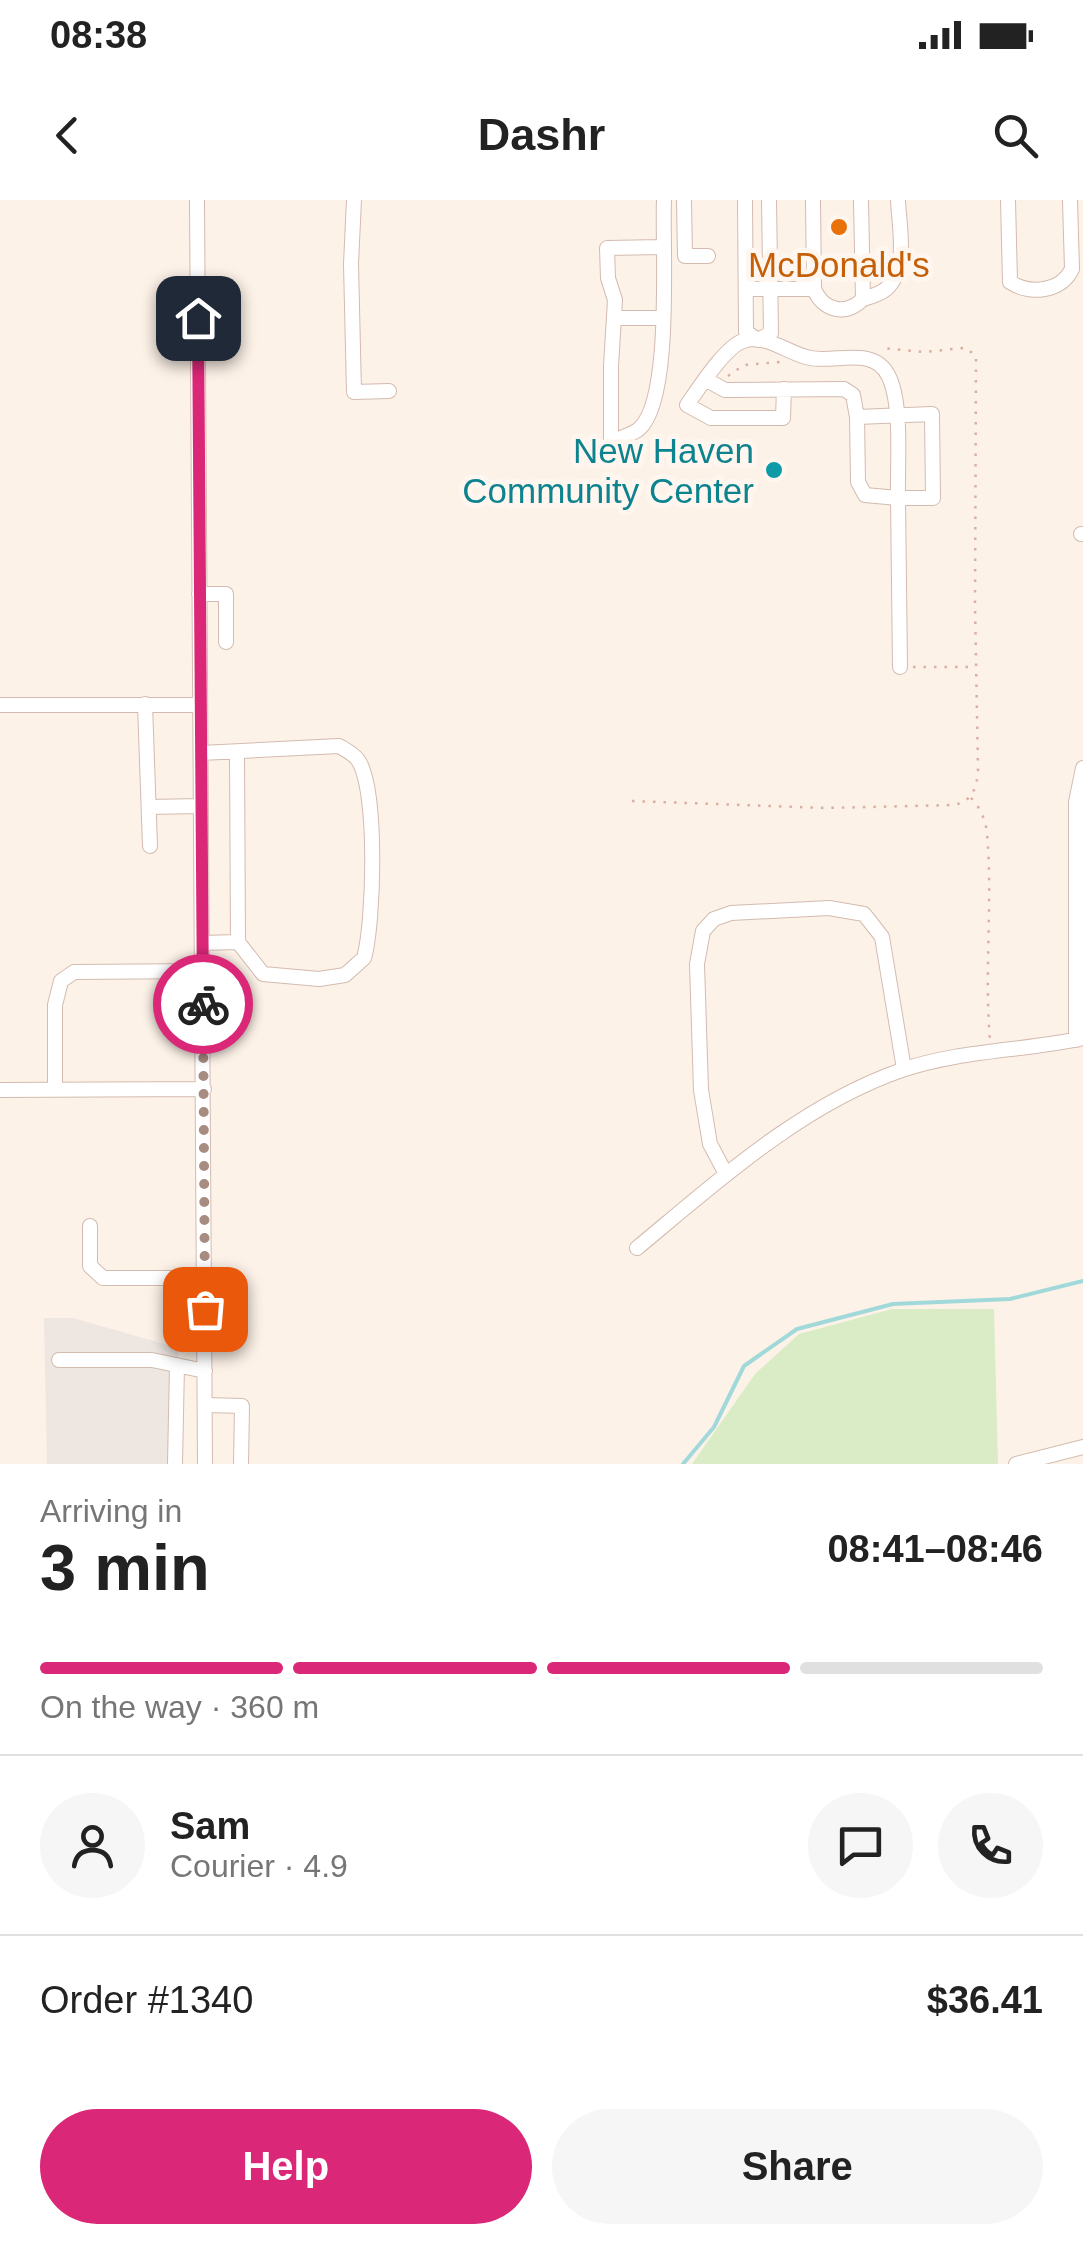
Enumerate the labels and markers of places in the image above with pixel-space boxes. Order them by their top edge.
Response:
marker: McDonald's [828,216,850,238]
place label: McDonald's [748,245,930,284]
pin [156,276,241,361]
place label: New Haven Community Center [462,431,754,510]
marker: New Haven Community Center [763,459,785,481]
pin [163,1267,248,1352]

